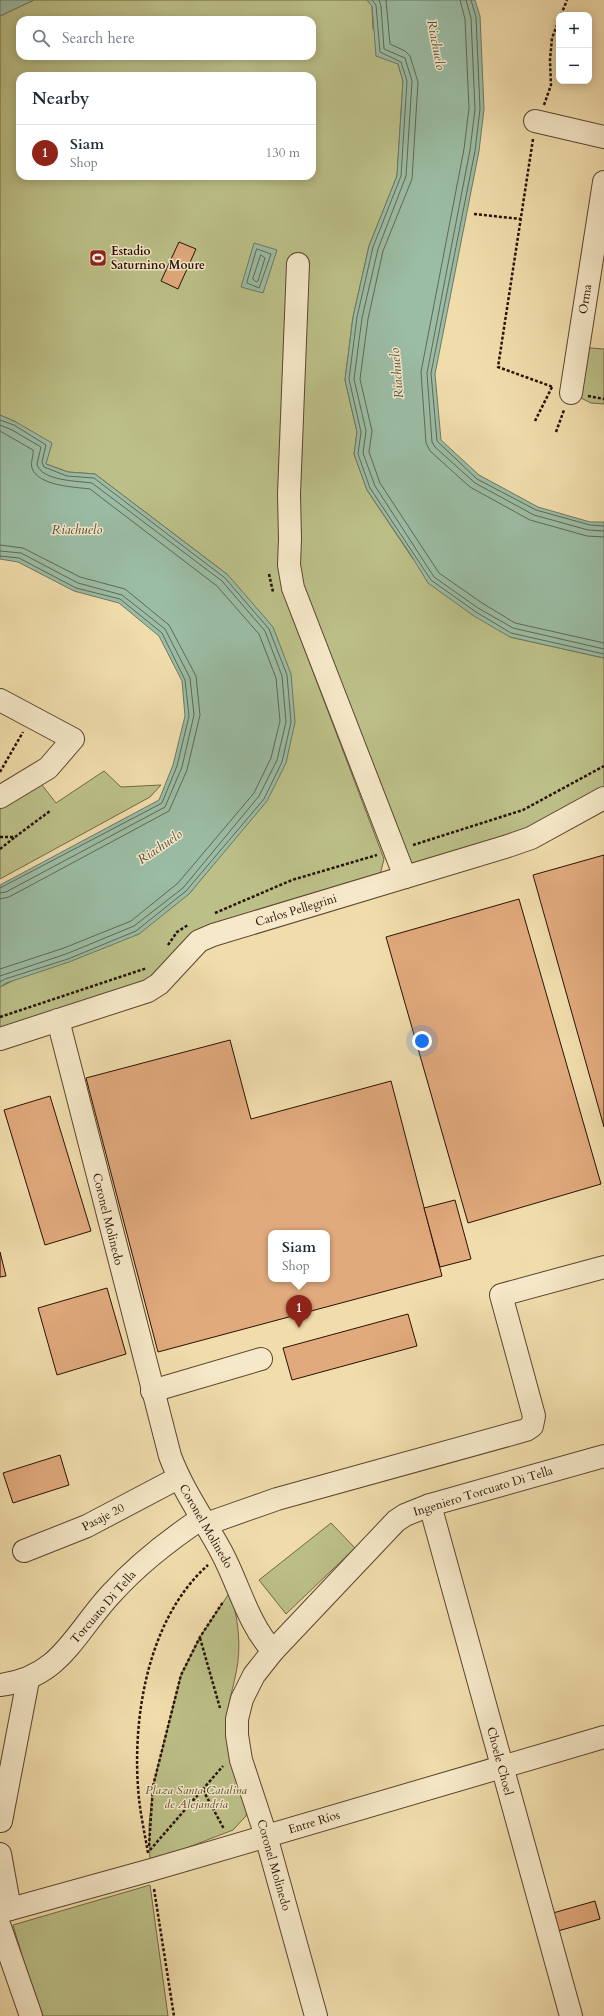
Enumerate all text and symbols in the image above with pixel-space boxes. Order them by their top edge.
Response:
map controls [556,12,592,84]
button: + [556,12,592,48]
search box [16,16,316,60]
water label: Riachuelo [422,18,450,72]
icon: search [30,27,52,49]
text: Search here [62,28,135,48]
button: − [556,48,592,84]
text: Nearby [32,87,89,110]
text: Siam [70,134,104,154]
text: 1 [42,144,48,162]
text: 130 m [266,144,300,162]
text: Shop [70,154,98,172]
place label: Estadio Saturnino Moure [111,243,205,273]
sports icon: Estadio Saturnino Moure [88,248,108,268]
street label: Orma [575,282,595,315]
water label: Riachuelo [386,347,408,399]
water label: Riachuelo [52,521,102,539]
water label: Riachuelo [134,825,186,869]
street label: Carlos Pellegrini [253,890,339,930]
your location [412,1031,432,1051]
street label: Coronel Molinedo [89,1171,127,1267]
popup [268,1230,330,1282]
text: Siam [282,1237,316,1257]
text: Shop [282,1257,310,1275]
pin: 1 [286,1295,312,1328]
street label: Ingeniero Torcuato Di Tella [411,1462,556,1520]
street label: Coronel Molinedo [175,1481,237,1571]
street label: Pasaje 20 [79,1499,127,1535]
street label: Torcuato Di Tella [67,1566,140,1647]
street label: Choele Choel [483,1725,517,1797]
park label: Plaza Santa Catalina de Alejandría [145,1782,247,1812]
street label: Entre Ríos [286,1807,342,1837]
street label: Coronel Molinedo [253,1817,295,1913]

